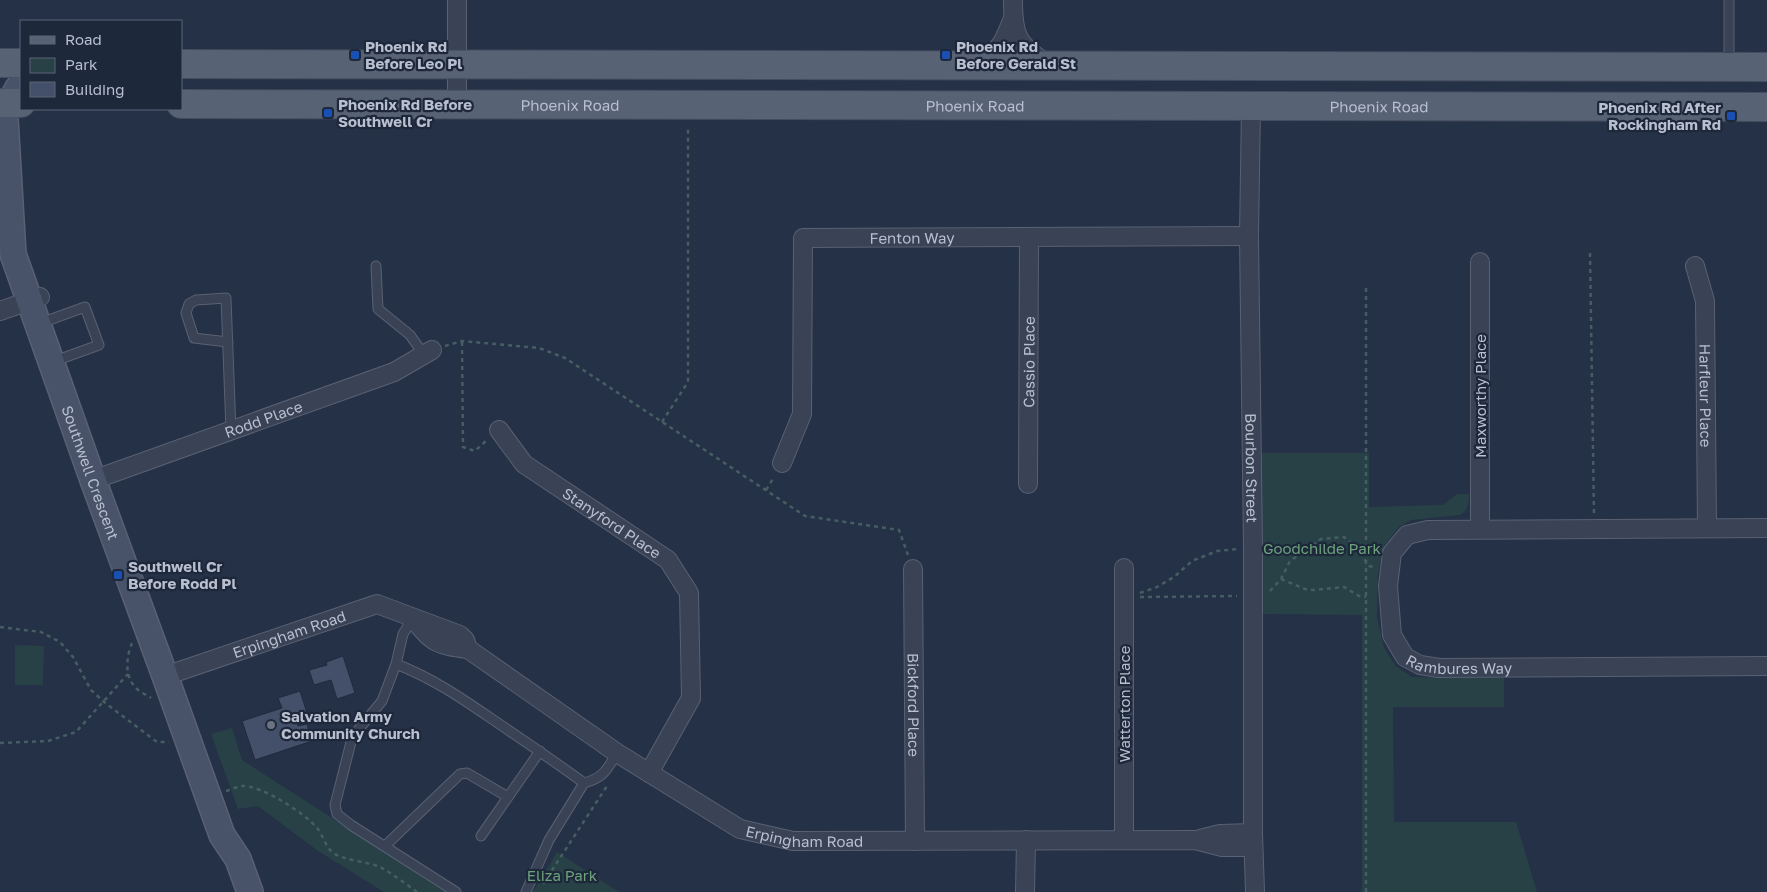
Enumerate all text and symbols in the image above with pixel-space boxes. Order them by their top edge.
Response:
legend [20,20,182,110]
text: Road [65,30,102,48]
place label: Phoenix Rd Before Leo Pl [365,37,462,72]
place label: Phoenix Rd Before Gerald St [956,37,1076,72]
marker: Phoenix Rd Before Leo Pl [349,49,361,61]
marker: Phoenix Rd Before Gerald St [940,49,952,61]
text: Park [65,55,98,73]
text: Building [65,80,125,98]
place label: Phoenix Rd Before Southwell Cr [338,95,472,130]
street label: Phoenix Road [521,96,619,114]
street label: Phoenix Road [926,96,1024,115]
street label: Phoenix Road [1330,97,1428,115]
place label: Phoenix Rd After Rockingham Rd [1598,98,1721,133]
marker: Phoenix Rd Before Southwell Cr [322,107,334,119]
marker: Phoenix Rd After Rockingham Rd [1725,110,1737,122]
street label: Fenton Way [870,228,955,247]
street label: Cassio Place [1019,316,1038,408]
street label: Maxworthy Place [1471,334,1489,458]
street label: Harfleur Place [1696,344,1715,448]
street label: Rodd Place [222,397,305,441]
street label: Southwell Crescent [58,403,123,542]
street label: Bourbon Street [1242,413,1262,523]
street label: Stanyford Place [559,483,665,562]
park label: Goodchilde Park [1263,539,1382,557]
place label: Southwell Cr Before Rodd Pl [128,557,236,592]
marker: Southwell Cr Before Rodd Pl [112,569,124,581]
street label: Erpingham Road [230,606,348,661]
street label: Watterton Place [1115,645,1133,762]
street label: Rambures Way [1403,650,1513,677]
street label: Bickford Place [905,653,923,757]
place label: Salvation Army Community Church [281,707,420,742]
marker: Salvation Army Community Church [265,719,277,731]
street label: Erpingham Road [744,822,863,850]
park label: Eliza Park [527,866,598,884]

